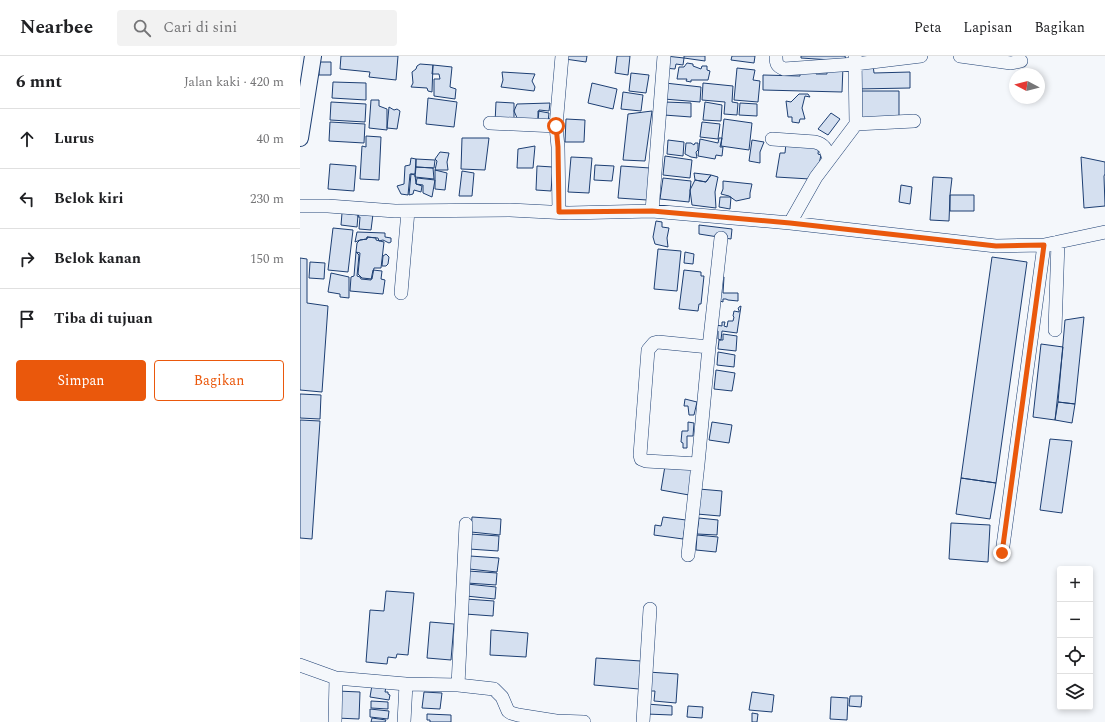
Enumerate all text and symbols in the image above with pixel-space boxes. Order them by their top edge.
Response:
search box [117,10,397,46]
text: Nearbee [20,13,93,42]
text: Cari di sini [163,16,237,39]
icon: search [131,17,153,39]
text: Peta [914,17,941,38]
text: Lapisan [963,17,1012,38]
text: Bagikan [1034,17,1085,38]
north arrow [1009,68,1045,104]
text: 6 mnt [16,69,62,95]
text: Jalan kaki · 420 m [184,72,284,92]
route start [547,117,565,135]
text: Lurus [54,127,94,150]
icon: ahead [16,128,38,150]
text: 40 m [257,129,284,149]
text: Belok kiri [54,187,123,210]
icon: left [16,188,38,210]
text: 230 m [250,189,284,209]
text: Belok kanan [54,247,141,270]
icon: right [16,248,38,270]
text: 150 m [250,249,284,269]
text: Tiba di tujuan [54,307,153,330]
icon: arrive [16,308,38,330]
button: Simpan [16,360,146,401]
button: Bagikan [154,360,284,401]
route end [993,544,1011,562]
map controls [1057,566,1093,710]
button: + [1057,566,1093,602]
button: − [1057,602,1093,638]
button: locate [1057,638,1093,674]
button: layers [1057,674,1093,710]

